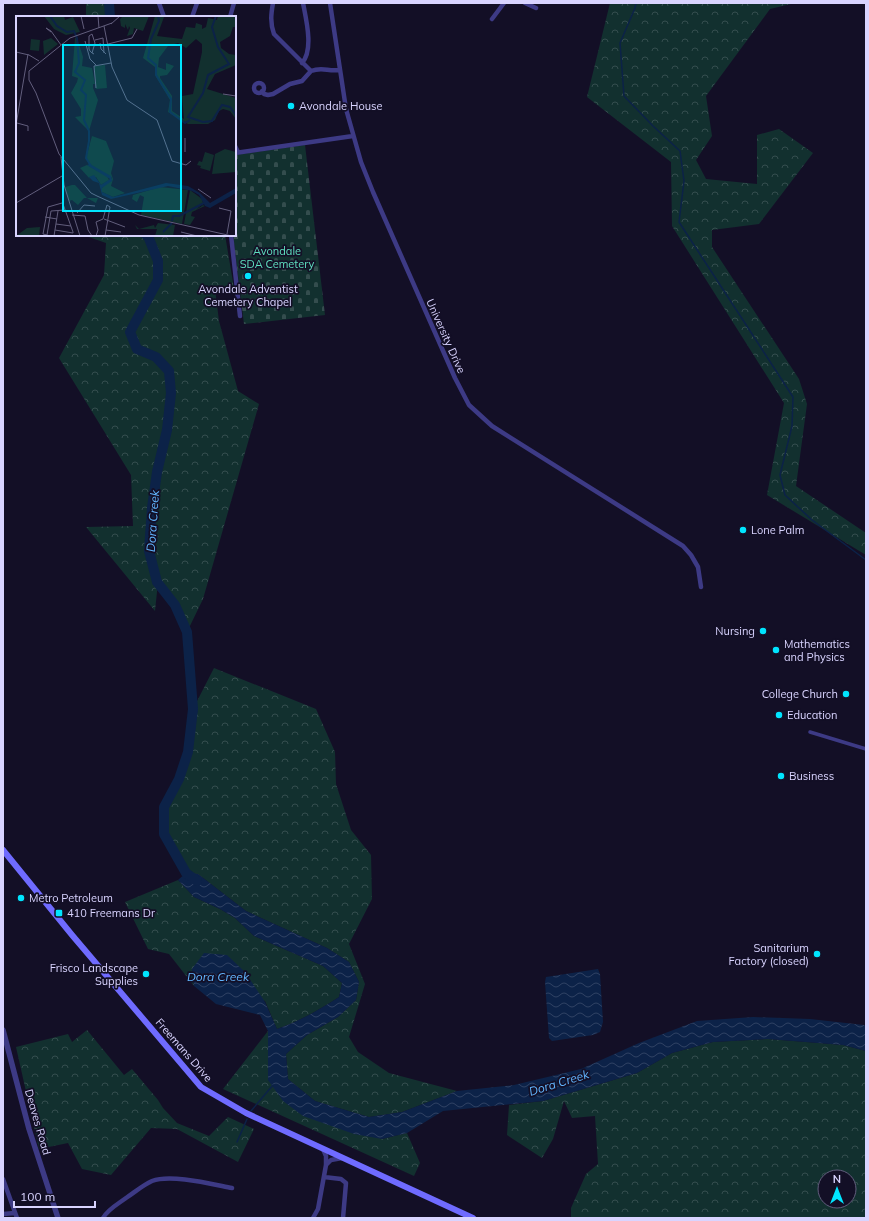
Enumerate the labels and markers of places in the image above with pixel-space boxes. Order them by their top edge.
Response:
place label: Avondale House [299,99,382,113]
marker: Avondale House [286,101,296,111]
marker: Avondale Adventist Cemetery Chapel [243,271,253,281]
place label: Avondale Adventist Cemetery Chapel [198,282,298,309]
place label: Lone Palm [751,523,804,537]
marker: Lone Palm [738,525,748,535]
place label: Nursing [715,624,755,638]
marker: Nursing [758,626,768,636]
place label: Mathematics and Physics [784,637,850,664]
marker: Mathematics and Physics [771,645,781,655]
place label: College Church [762,687,838,701]
marker: College Church [841,689,851,699]
place label: Education [787,708,838,722]
marker: Education [774,710,784,720]
place label: Business [789,769,834,783]
marker: Business [776,771,786,781]
place label: Metro Petroleum [29,891,113,905]
marker: Metro Petroleum [16,893,26,903]
place label: 410 Freemans Dr [67,906,155,920]
marker: 410 Freemans Dr [54,908,64,918]
place label: Sanitarium Factory (closed) [729,941,809,968]
marker: Sanitarium Factory (closed) [812,949,822,959]
place label: Frisco Landscape Supplies [50,961,138,988]
marker: Frisco Landscape Supplies [141,969,151,979]

